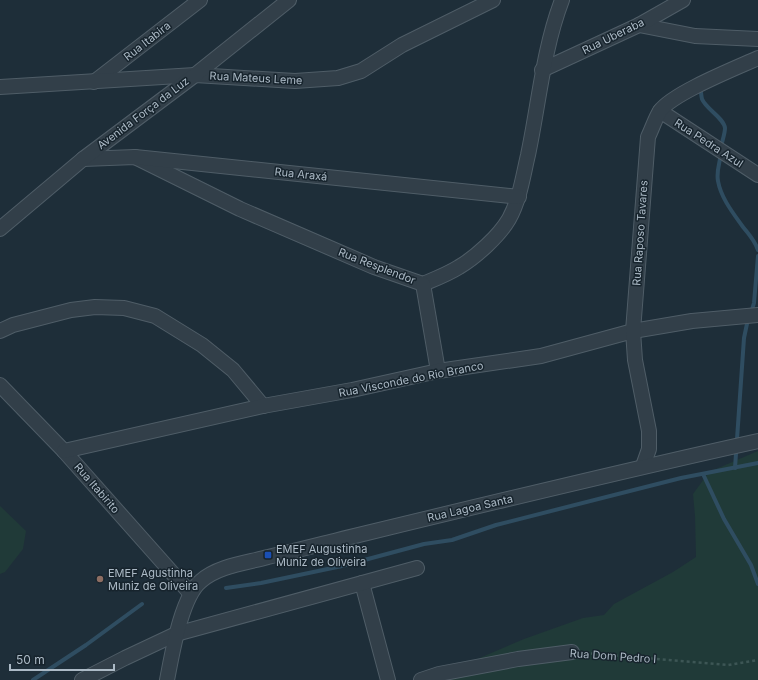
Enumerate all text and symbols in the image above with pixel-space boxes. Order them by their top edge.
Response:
street label: Rua Uberaba [580,15,646,57]
street label: Rua Itabira [121,18,173,64]
street label: Rua Mateus Leme [209,69,303,87]
street label: Avenida Força da Luz [94,74,192,152]
street label: Rua Pedra Azul [672,116,746,170]
street label: Rua Araxá [274,164,328,184]
street label: Rua Raposo Tavares [629,180,651,286]
street label: Rua Resplendor [336,245,418,287]
street label: Rua Visconde do Rio Branco [337,358,485,400]
street label: Rua Itabirito [71,460,123,516]
street label: Rua Lagoa Santa [426,491,514,525]
place label: EMEF Augustinha Muniz de Oliveira [276,542,367,569]
marker: EMEF Augustinha Muniz de Oliveira [263,550,273,560]
place label: EMEF Agustinha Muniz de Oliveira [108,566,198,593]
marker: EMEF Agustinha Muniz de Oliveira [95,574,105,584]
scale bar [10,646,114,672]
street label: Rua Dom Pedro I [569,646,657,666]
text: 50 m [16,652,45,667]

